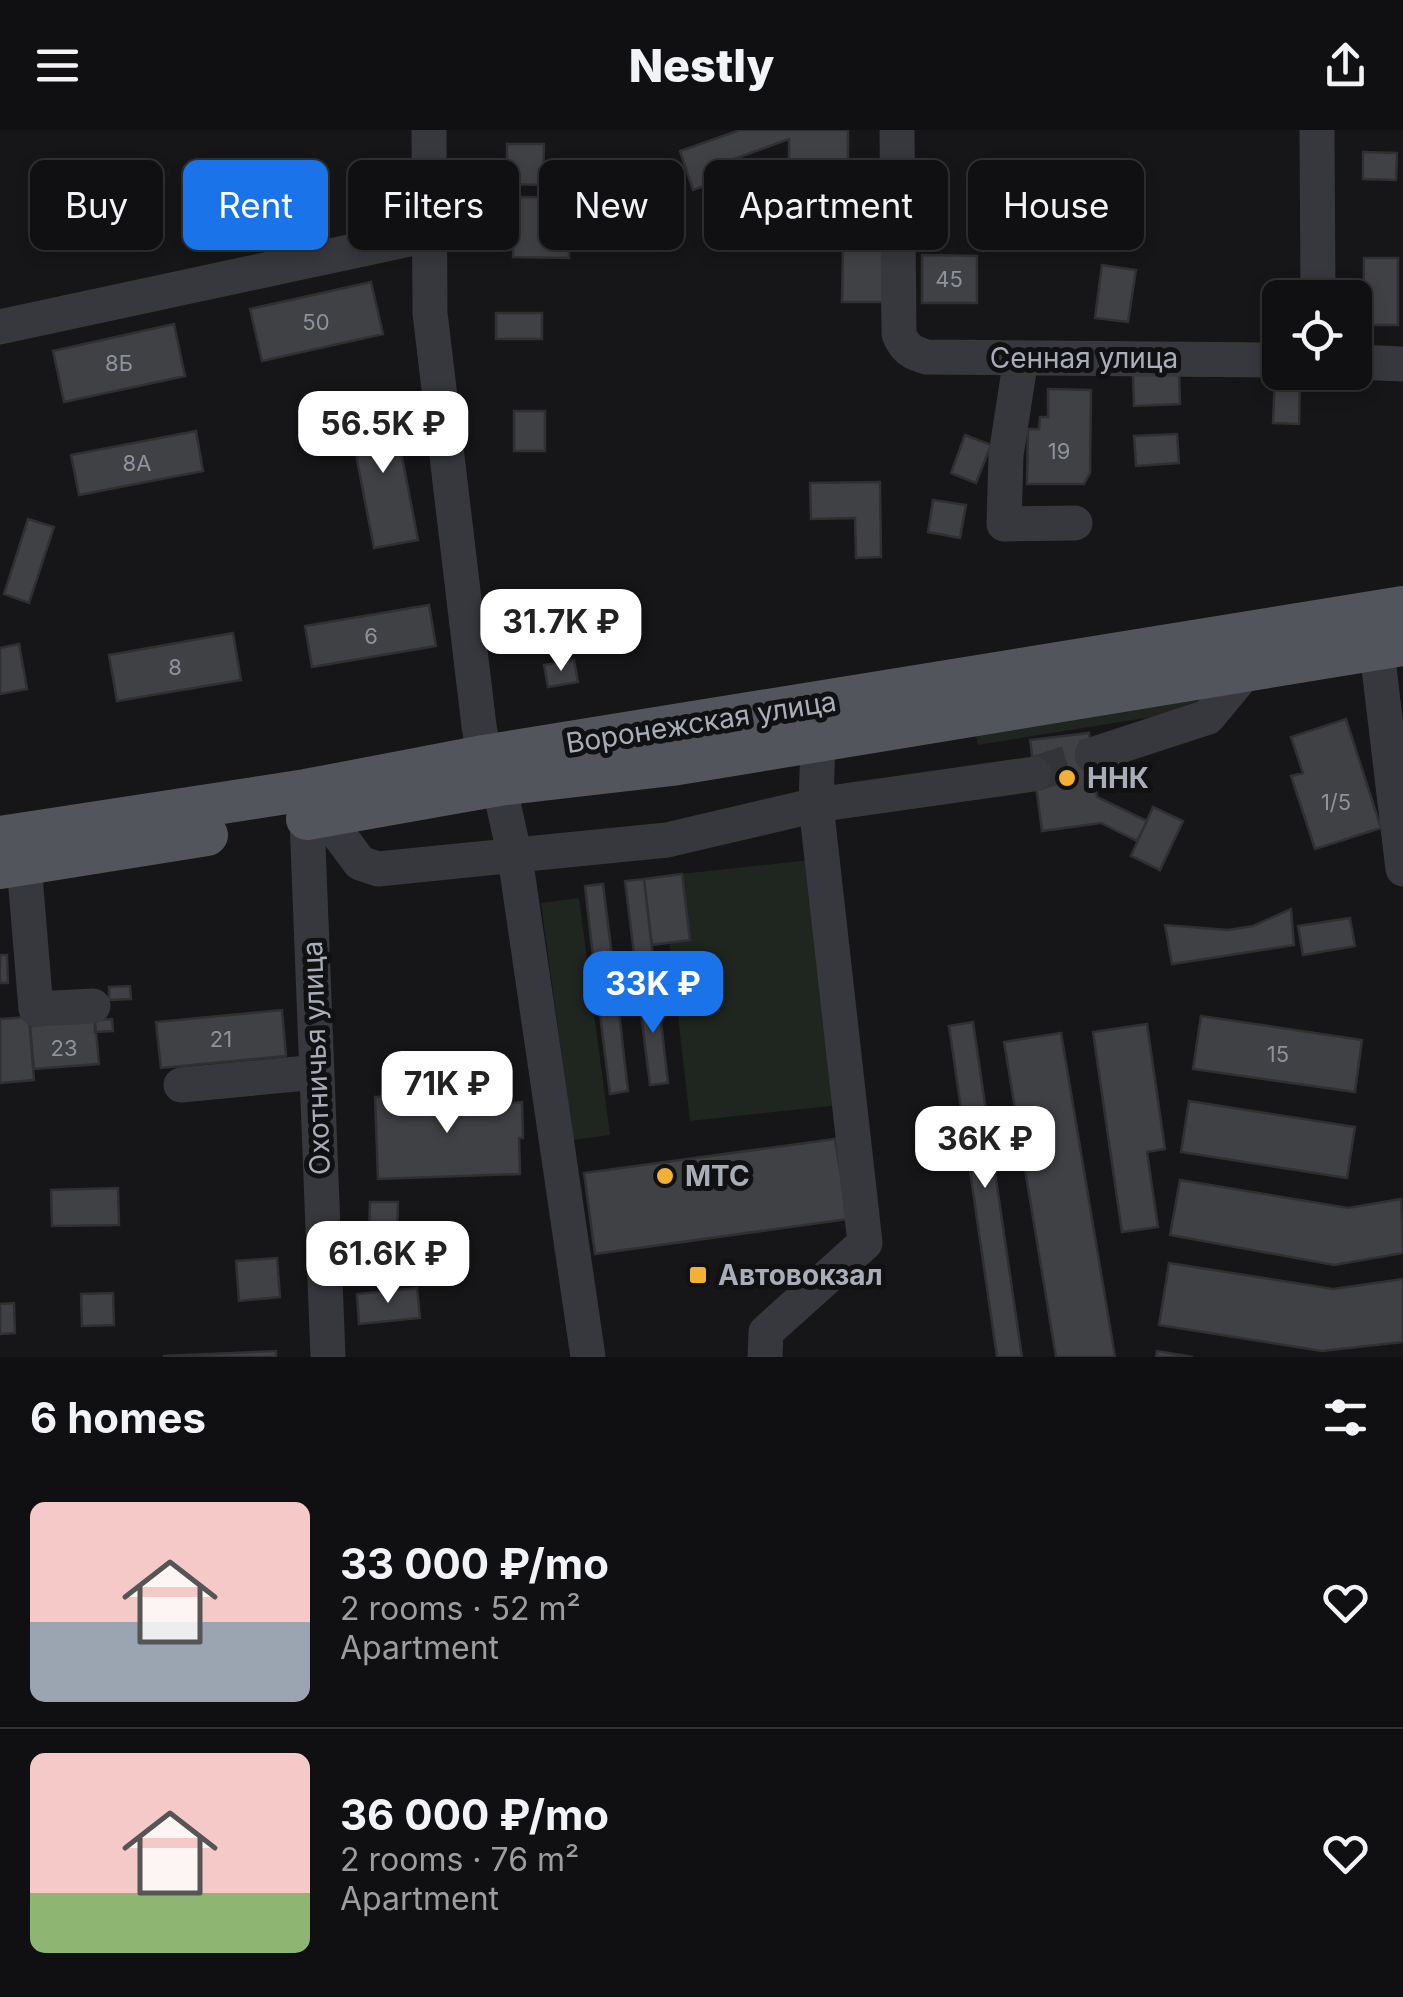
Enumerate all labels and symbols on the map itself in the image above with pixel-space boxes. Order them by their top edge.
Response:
house number: 45 [935,266,963,292]
house number: 50 [302,309,330,335]
street label: Сенная улица [990,341,1178,375]
house number: 8Б [105,350,133,376]
pin: 56.5K ₽ [291,391,475,476]
house number: 19 [1048,438,1070,464]
house number: 8А [123,450,151,476]
pin: 31.7K ₽ [469,589,653,674]
house number: 6 [364,623,378,649]
house number: 8 [168,654,182,680]
street label: Воронежская улица [563,684,839,760]
place label: ННК [1087,761,1149,795]
marker: ННК [1056,767,1078,789]
house number: 1/5 [1321,789,1351,815]
street label: Охотничья улица [295,940,337,1176]
pin: 33K ₽ [583,951,723,1036]
house number: 21 [210,1026,232,1052]
house number: 23 [50,1035,78,1061]
house number: 15 [1267,1041,1289,1067]
pin: 71K ₽ [377,1051,517,1136]
pin: 36K ₽ [915,1106,1055,1191]
place label: МТС [685,1159,750,1193]
marker: МТС [654,1165,676,1187]
pin: 61.6K ₽ [296,1221,480,1306]
place label: Автовокзал [718,1258,883,1292]
marker: Автовокзал [687,1264,709,1286]

